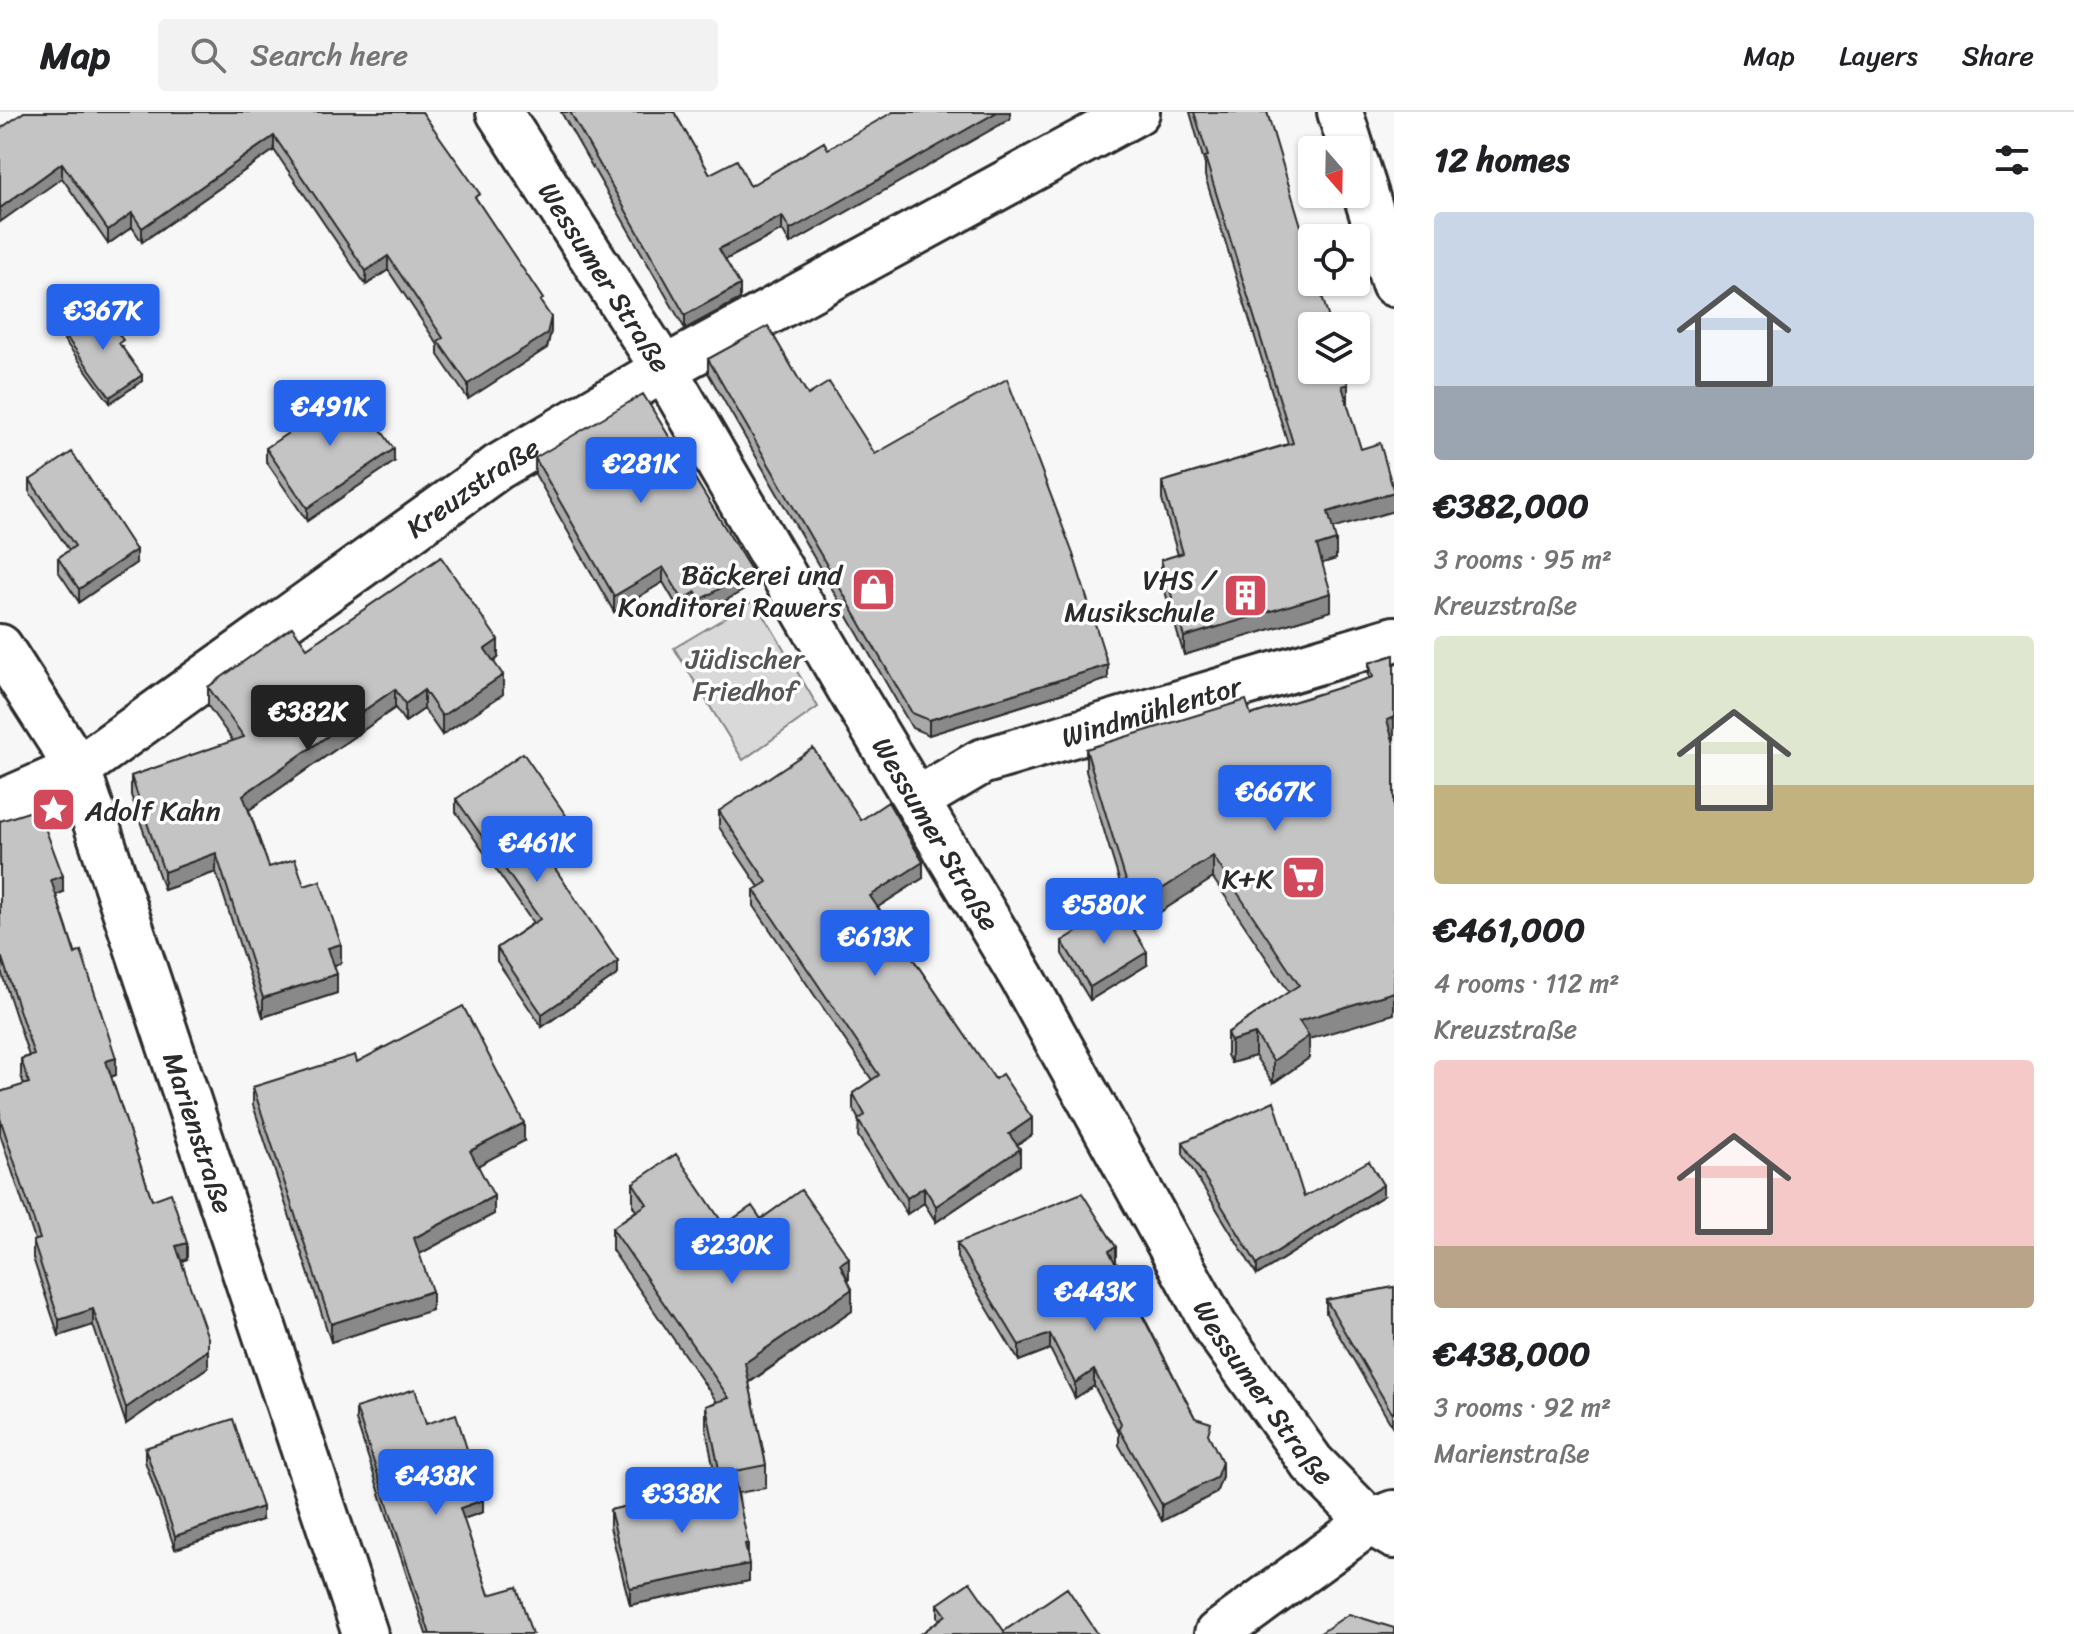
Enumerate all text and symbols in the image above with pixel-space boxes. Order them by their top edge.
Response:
search box [158,19,718,91]
text: Map [40,22,110,89]
text: Search here [250,28,408,82]
text: Map [1743,31,1795,80]
text: Layers [1839,31,1918,80]
text: Share [1962,31,2034,80]
icon: search [186,33,230,77]
text: 12 homes [1434,130,1570,190]
north arrow [1298,136,1370,208]
map controls [1298,136,1370,384]
icon: filters [1990,138,2034,182]
street label: Wessumer Straße [525,172,684,383]
button: locate [1298,224,1370,296]
icon: home [1662,264,1806,408]
pin: €367K [47,284,159,352]
text: €367K [65,287,141,333]
button: layers [1298,312,1370,384]
pin: €491K [274,380,386,448]
text: €491K [292,383,368,429]
street label: Kreuzstraße [395,424,549,551]
pin: €281K [585,437,697,505]
text: €281K [604,440,678,486]
text: €382,000 [1434,476,1589,536]
text: 3 rooms · 95 m² [1434,536,1612,582]
place label: Bäckerei und Konditorei Rawers [618,550,844,631]
place label: VHS / Musikschule [1064,555,1218,636]
shop icon: Bäckerei und Konditorei Rawers [849,566,897,614]
building icon: VHS / Musikschule [1222,571,1270,619]
text: Kreuzstraße [1434,582,1577,628]
park label: Jüdischer Friedhof [685,634,806,715]
street label: Windmühlentor [1055,661,1249,762]
pin: €382K [252,685,364,753]
text: €382K [269,688,347,734]
icon: home [1662,688,1806,832]
street label: Wessumer Straße [858,727,1013,941]
pin: €667K [1219,765,1331,833]
text: €667K [1236,768,1314,814]
place icon: Adolf Kahn [30,786,78,834]
place label: Adolf Kahn [84,786,221,835]
pin: €461K [481,816,593,884]
text: €461K [499,819,575,865]
place label: K+K [1222,854,1274,903]
supermarket icon: K+K [1280,854,1328,902]
pin: €580K [1048,878,1160,946]
text: €580K [1063,881,1145,927]
text: €461,000 [1434,900,1585,960]
pin: €613K [819,910,931,978]
text: €613K [838,913,912,959]
text: 4 rooms · 112 m² [1434,960,1619,1006]
text: Kreuzstraße [1434,1006,1577,1052]
street label: Marienstraße [149,1046,248,1220]
icon: home [1662,1112,1806,1256]
pin: €230K [676,1218,788,1286]
text: €230K [693,1221,771,1267]
pin: €443K [1039,1265,1151,1333]
text: €443K [1055,1268,1135,1314]
street label: Wessumer Straße [1179,1290,1346,1498]
text: €438,000 [1434,1324,1591,1384]
text: 3 rooms · 92 m² [1434,1384,1611,1430]
text: Marienstraße [1434,1430,1590,1476]
pin: €438K [380,1449,492,1517]
text: €438K [396,1452,476,1498]
pin: €338K [626,1467,738,1535]
text: €338K [643,1470,721,1516]

